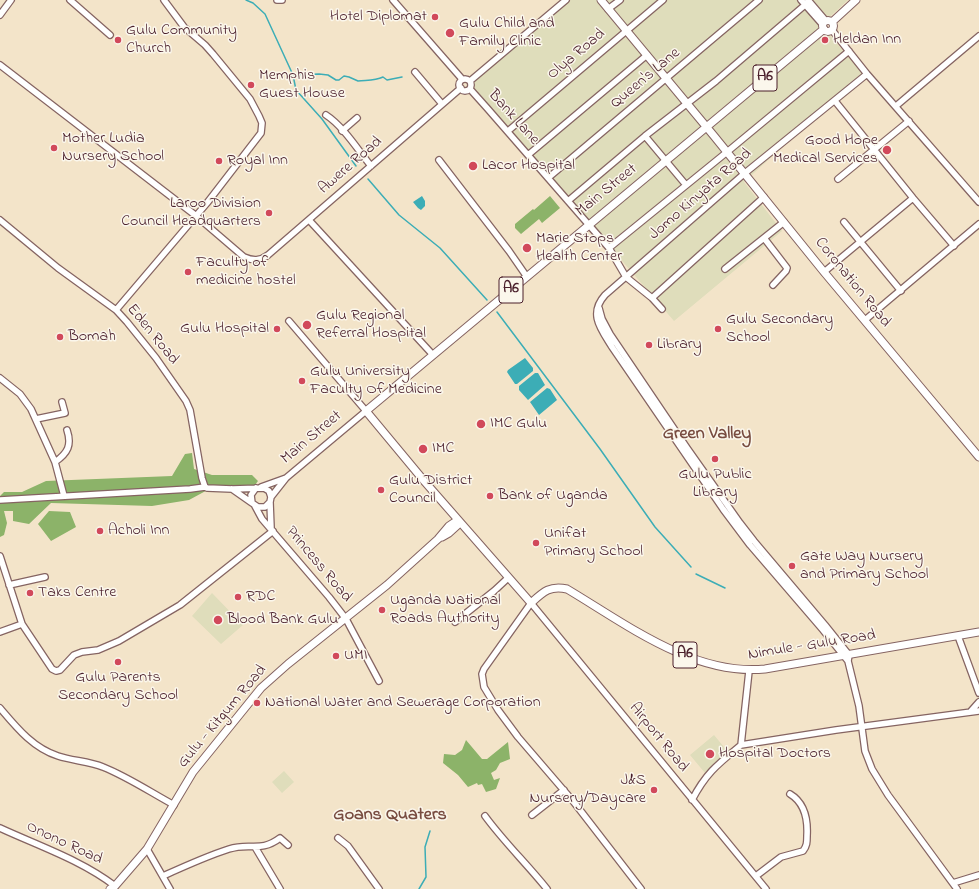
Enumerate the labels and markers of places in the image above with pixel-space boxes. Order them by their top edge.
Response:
place label: Hotel Diplomat [330,7,427,27]
marker: Hotel Diplomat [430,12,440,22]
place label: Gulu Child and Family Clinic [459,14,554,52]
place label: Gulu Community Church [126,21,237,59]
marker: Gulu Child and Family Clinic [444,27,456,39]
place label: Heldan Inn [833,30,901,50]
marker: Gulu Community Church [113,35,123,45]
marker: Heldan Inn [820,35,830,45]
place label: Memphis Guest House [259,66,345,104]
marker: Memphis Guest House [246,80,256,90]
place label: Mother Ludia Nursery School [62,129,164,167]
place label: Good Hope Medical Services [773,131,878,169]
marker: Mother Ludia Nursery School [49,143,59,153]
marker: Good Hope Medical Services [881,144,893,156]
place label: Royal Inn [227,151,288,171]
marker: Royal Inn [214,156,224,166]
place label: Lacor Hospital [482,156,575,176]
marker: Lacor Hospital [467,160,479,172]
place label: Laroo Division Council Headquarters [121,194,261,232]
marker: Laroo Division Council Headquarters [264,208,274,218]
place label: Marie Stops Health Center [536,229,622,267]
marker: Marie Stops Health Center [521,242,533,254]
place label: Faculty of medicine hostel [196,253,296,291]
marker: Faculty of medicine hostel [183,267,193,277]
place label: Gulu Regional Referral Hospital [316,306,426,344]
place label: Gulu Secondary School [726,310,833,348]
place label: Gulu Hospital [180,319,269,339]
marker: Gulu Regional Referral Hospital [301,319,313,331]
marker: Gulu Hospital [272,324,282,334]
marker: Gulu Secondary School [713,324,723,334]
place label: Bomah [68,327,116,347]
marker: Bomah [55,332,65,342]
place label: Library [657,335,702,355]
marker: Library [644,340,654,350]
place label: Gulu University Faculty Of Medicine [310,362,442,400]
marker: Gulu University Faculty Of Medicine [297,376,307,386]
place label: IMC Gulu [490,414,547,434]
marker: IMC Gulu [475,418,487,430]
place label: IMC [432,439,454,459]
marker: IMC [417,443,429,455]
marker: Gulu Public Library [710,454,720,464]
place label: Gulu Public Library [679,465,751,503]
place label: Gulu District Council [389,471,472,509]
marker: Gulu District Council [376,485,386,495]
place label: Bank of Uganda [498,486,608,506]
marker: Bank of Uganda [485,491,495,501]
place label: Acholi Inn [108,521,170,541]
place label: Unifat Primary School [544,524,643,562]
marker: Acholi Inn [95,526,105,536]
marker: Unifat Primary School [531,538,541,548]
place label: Gate Way Nursery and Primary School [800,547,928,585]
marker: Gate Way Nursery and Primary School [787,561,797,571]
place label: Taks Centre [38,583,116,603]
place label: RDC [246,587,275,607]
marker: Taks Centre [25,588,35,598]
place label: Uganda National Roads Authority [390,591,501,629]
marker: RDC [233,592,243,602]
marker: Uganda National Roads Authority [377,605,387,615]
place label: Blood Bank Gulu [227,610,338,630]
marker: Blood Bank Gulu [212,614,224,626]
place label: UMI [344,646,368,666]
marker: UMI [331,651,341,661]
marker: Gulu Parents Secondary School [113,657,123,667]
place label: Gulu Parents Secondary School [58,668,178,706]
place label: National Water and Sewerage Corporation [265,693,541,713]
marker: National Water and Sewerage Corporation [252,698,262,708]
place label: Hospital Doctors [719,744,831,764]
marker: Hospital Doctors [704,748,716,760]
place label: J&S Nursery/Daycare [529,771,646,809]
marker: J&S Nursery/Daycare [649,785,659,795]

